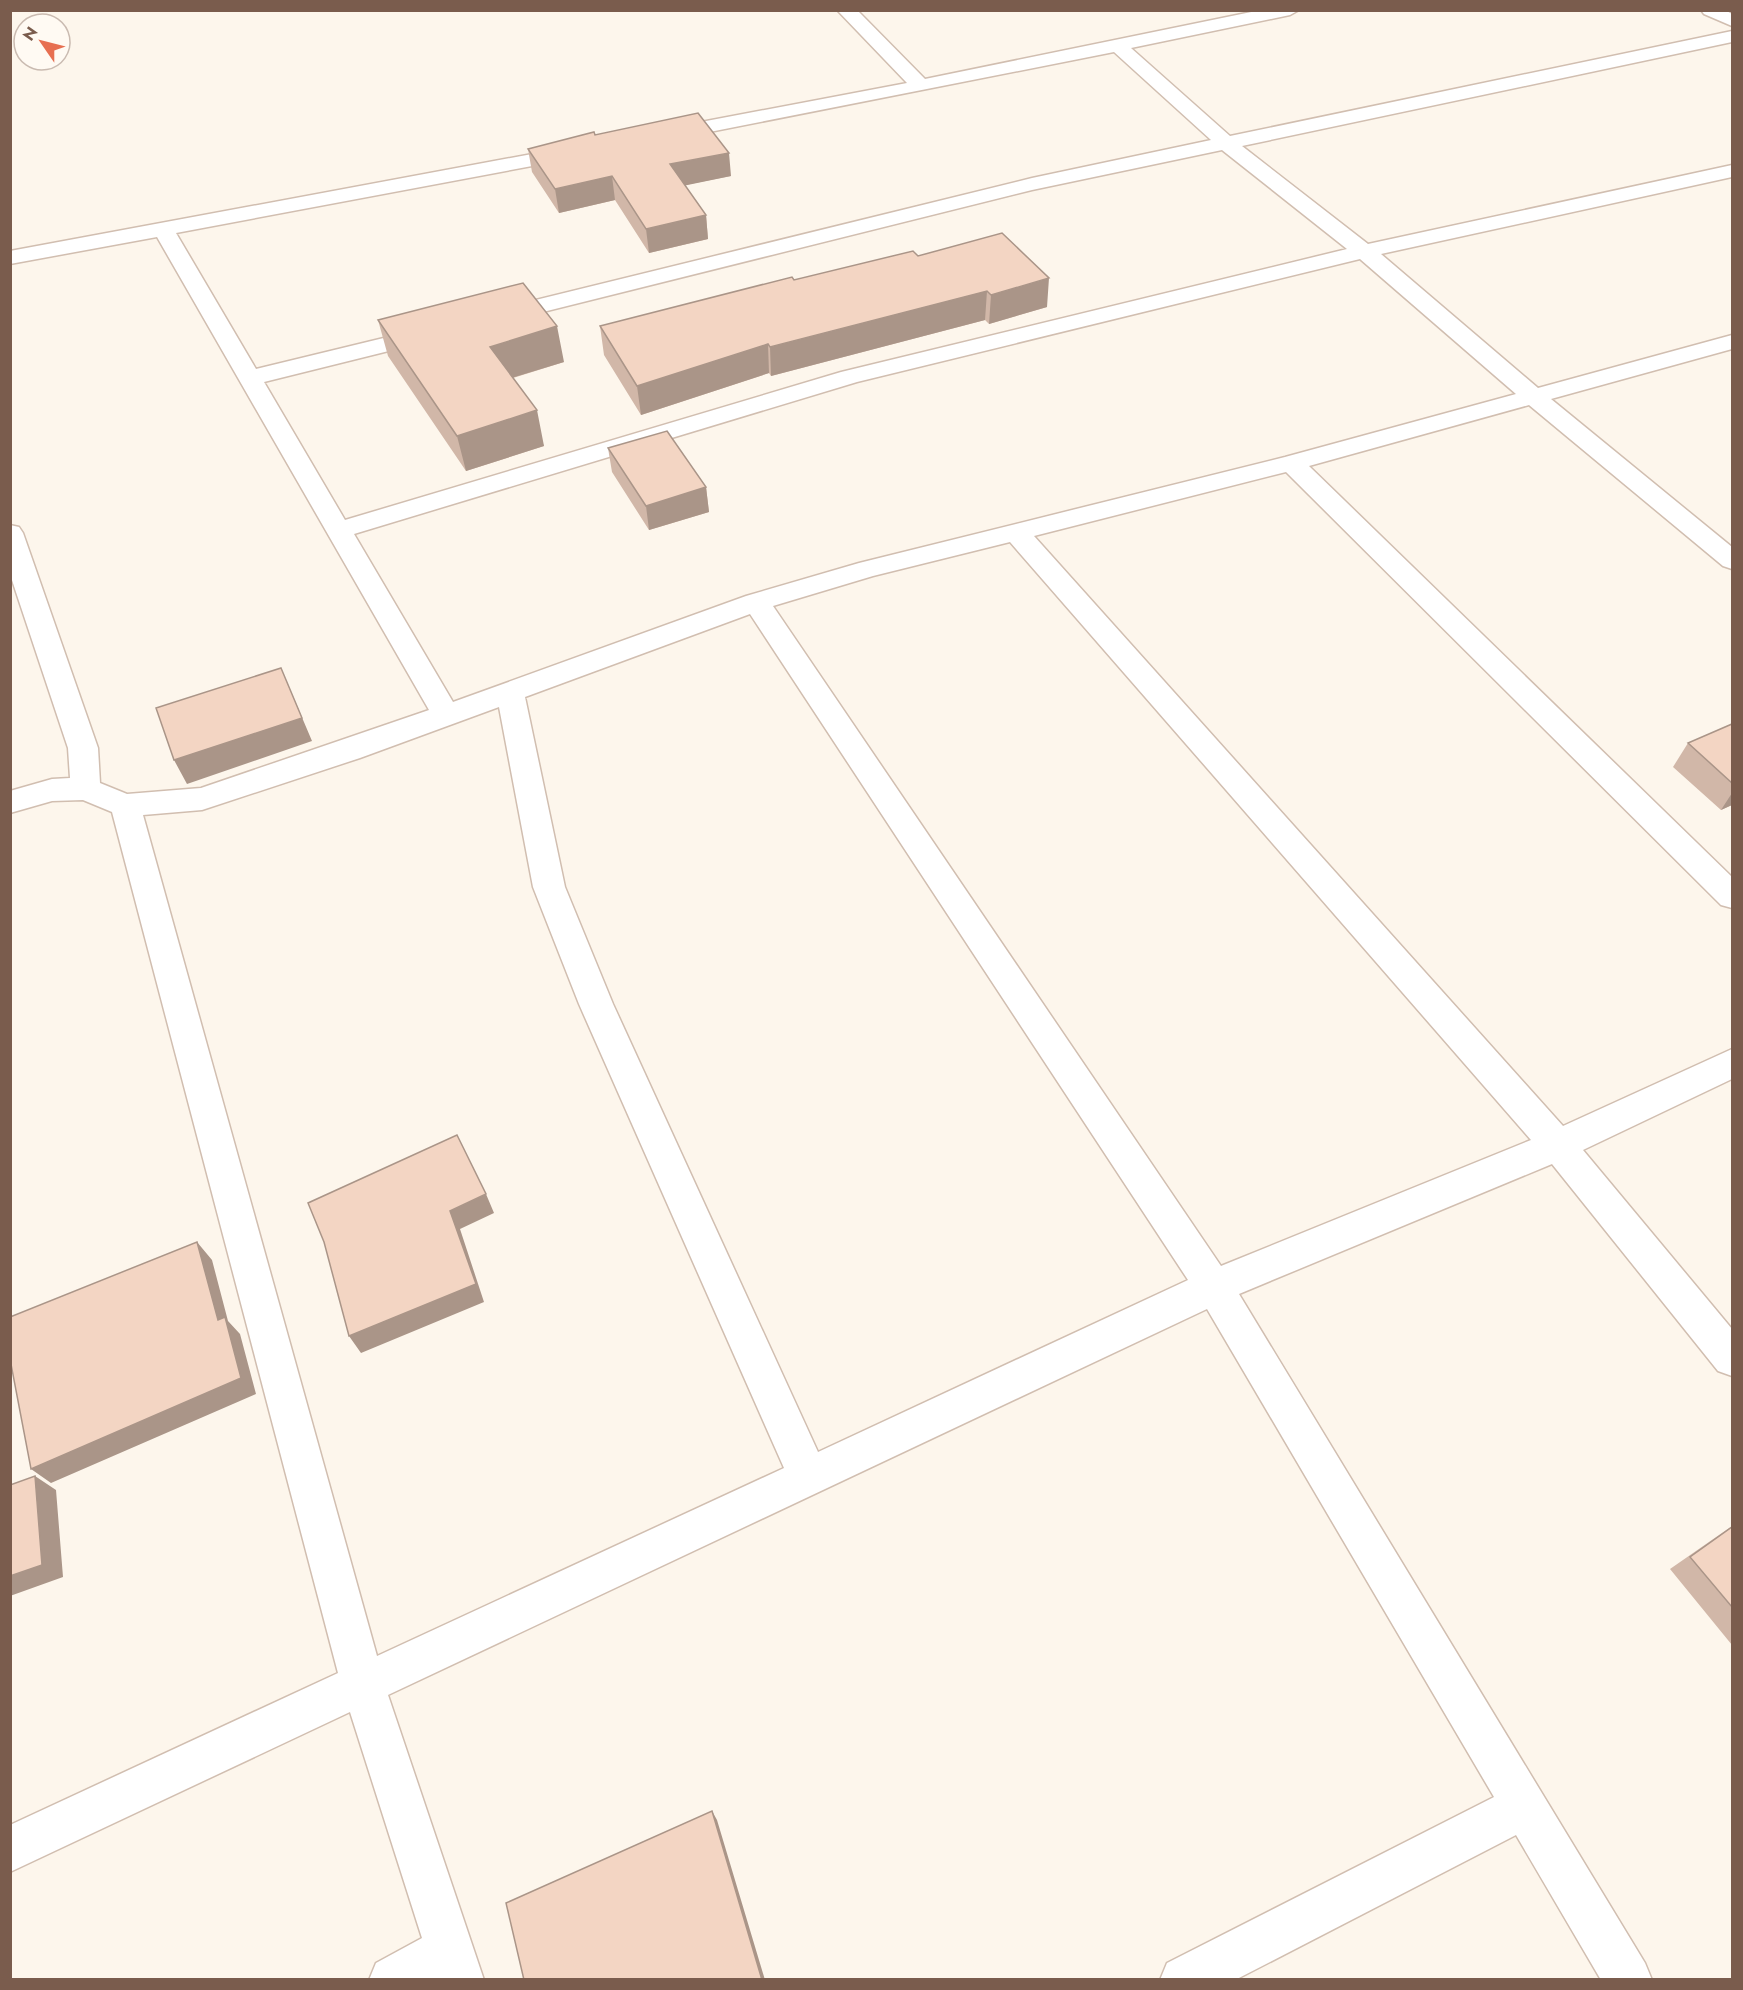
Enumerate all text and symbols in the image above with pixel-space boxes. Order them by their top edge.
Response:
north arrow [12,12,72,72]
text: N [17,22,43,45]

